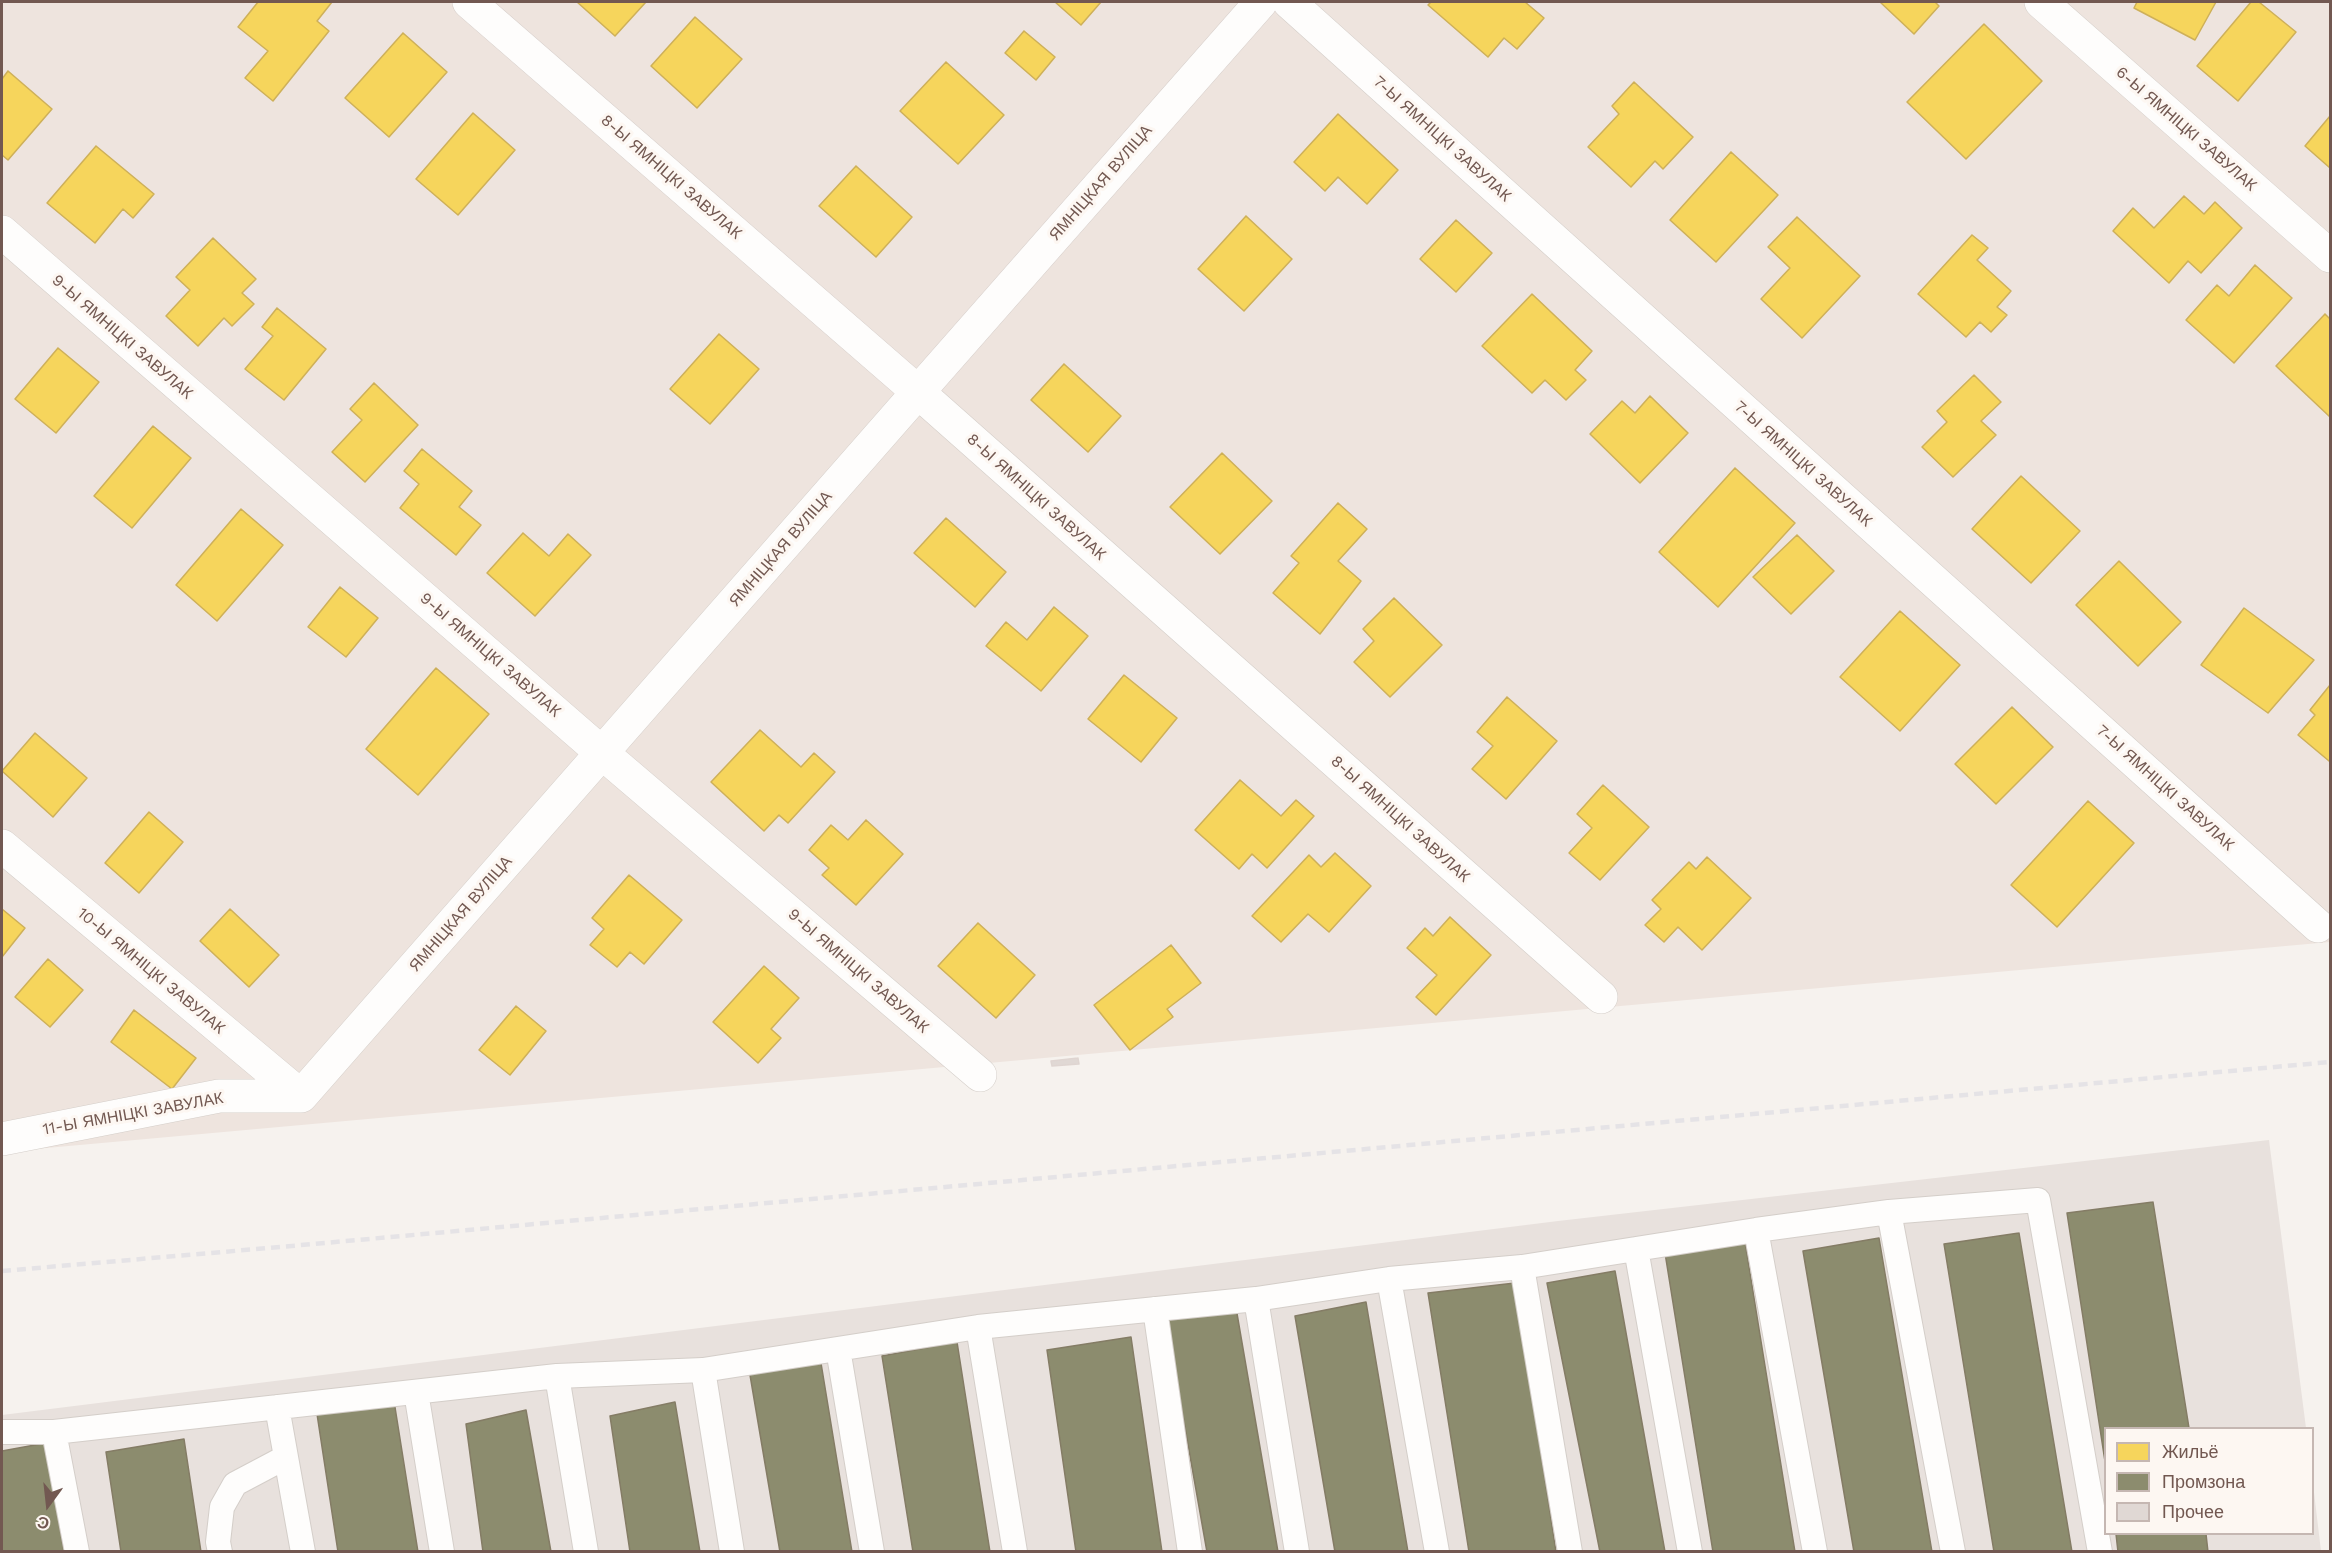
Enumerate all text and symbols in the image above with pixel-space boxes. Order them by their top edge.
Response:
street label: 6-Ы ЯМНІЦКІ ЗАВУЛАК [2112,63,2260,195]
street label: 7-Ы ЯМНІЦКІ ЗАВУЛАК [1369,72,1515,206]
street label: 8-Ы ЯМНІЦКІ ЗАВУЛАК [597,111,745,243]
street label: ЯМНІЦКАЯ ВУЛІЦА [1046,121,1156,245]
street label: 9-Ы ЯМНІЦКІ ЗАВУЛАК [48,271,196,403]
street label: 7-Ы ЯМНІЦКІ ЗАВУЛАК [1730,397,1876,531]
street label: 8-Ы ЯМНІЦКІ ЗАВУЛАК [963,430,1109,564]
street label: ЯМНІЦКАЯ ВУЛІЦА [726,487,836,611]
street label: 9-Ы ЯМНІЦКІ ЗАВУЛАК [416,589,564,721]
street label: 7-Ы ЯМНІЦКІ ЗАВУЛАК [2092,721,2238,855]
street label: 8-Ы ЯМНІЦКІ ЗАВУЛАК [1327,752,1473,886]
street label: ЯМНІЦКАЯ ВУЛІЦА [406,852,516,976]
street label: 10-Ы ЯМНІЦКІ ЗАВУЛАК [73,904,229,1038]
street label: 9-Ы ЯМНІЦКІ ЗАВУЛАК [784,905,932,1037]
street label: 11-Ы ЯМНІЦКІ ЗАВУЛАК [41,1089,225,1139]
legend [2104,1427,2314,1535]
text: Жильё [2162,1441,2219,1462]
text: Промзона [2162,1471,2245,1492]
north arrow [18,1475,78,1535]
text: Прочее [2162,1501,2224,1522]
text: С [35,1512,51,1534]

